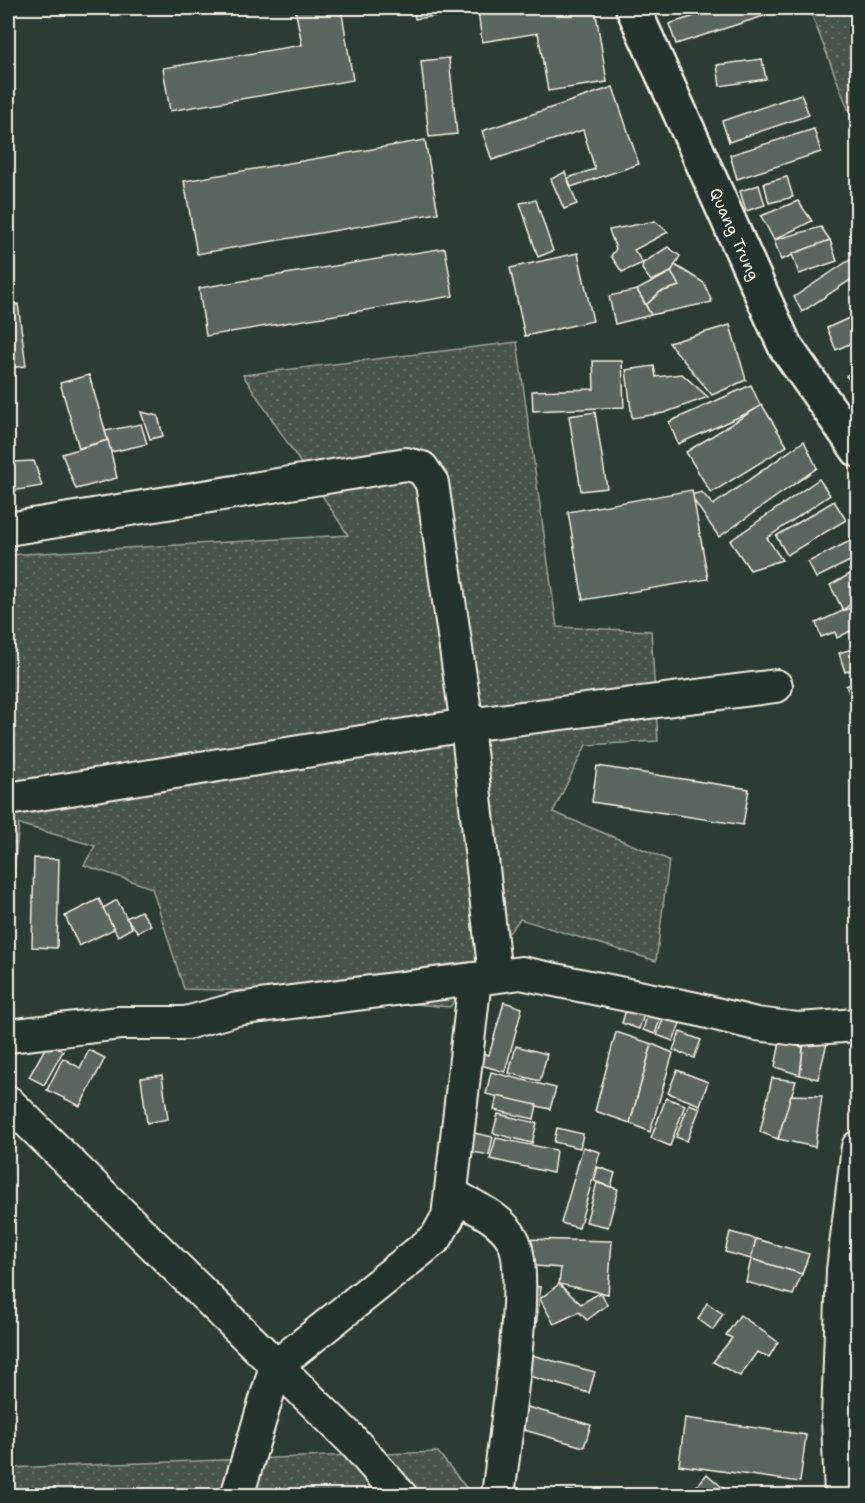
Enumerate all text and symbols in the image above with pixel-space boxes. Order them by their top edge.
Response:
street label: Quang Trung [705,184,764,284]

